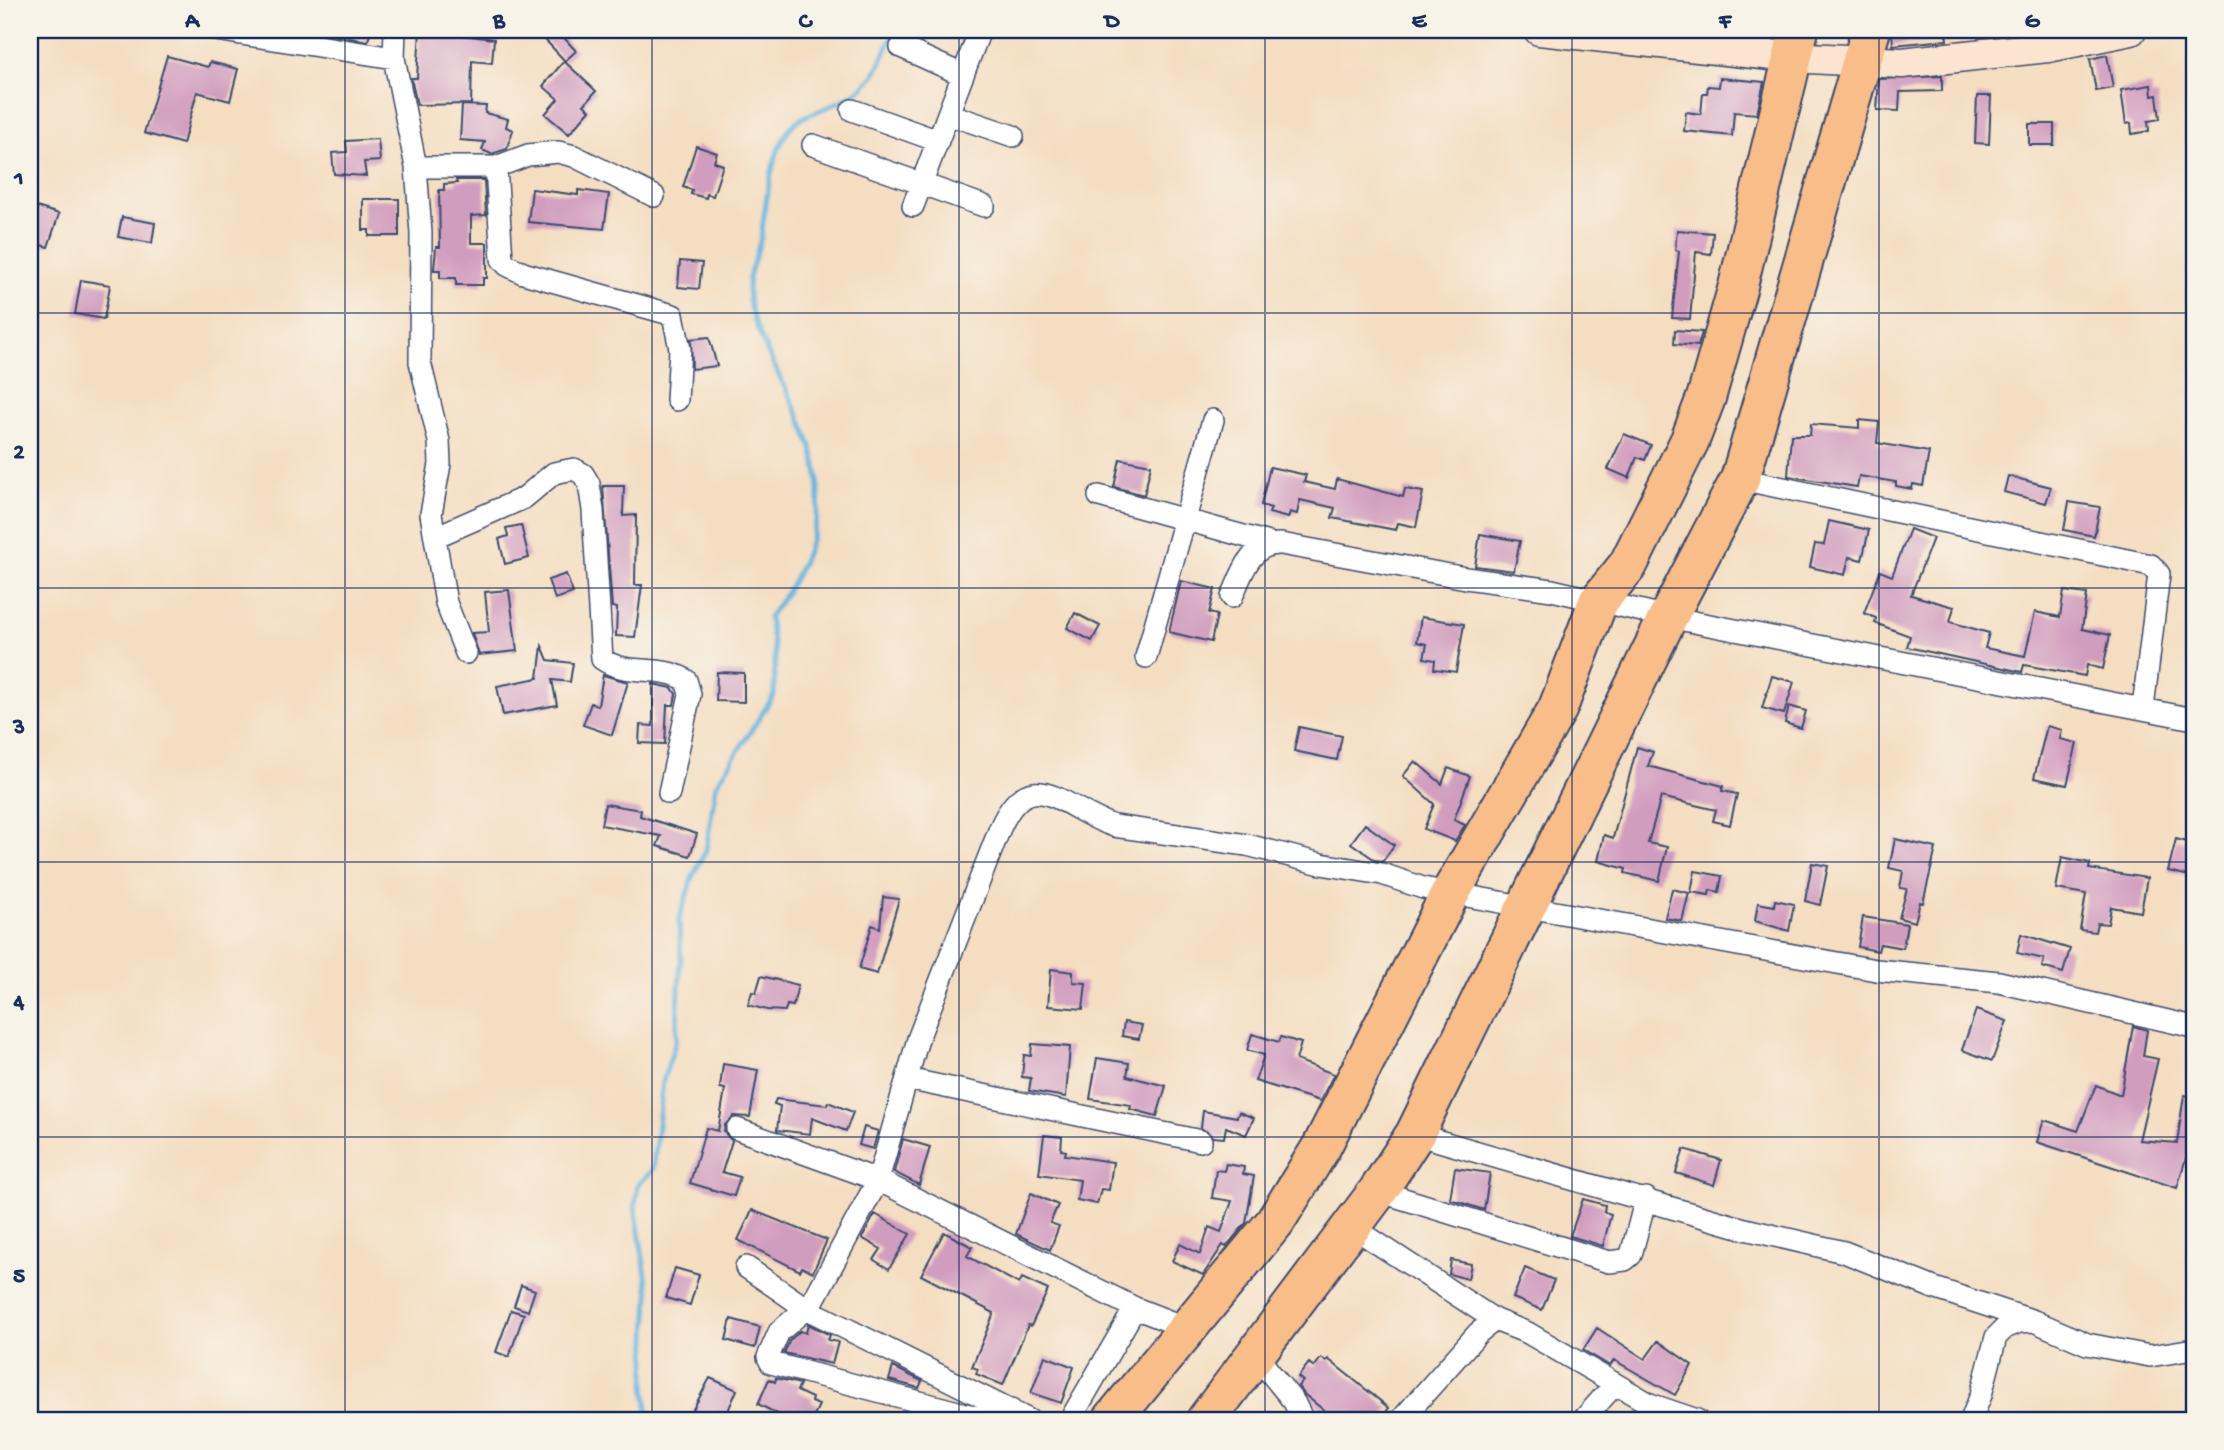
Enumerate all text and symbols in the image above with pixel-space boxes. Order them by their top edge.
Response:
text: A [184,9,200,36]
text: B [492,9,506,36]
text: C [799,9,814,36]
text: D [1103,9,1121,36]
text: E [1412,9,1428,36]
text: F [1718,9,1733,36]
text: G [2025,9,2041,36]
text: 1 [13,166,24,193]
text: 2 [13,440,25,467]
text: 3 [12,715,25,742]
text: 4 [13,990,25,1017]
text: 5 [13,1264,25,1291]

